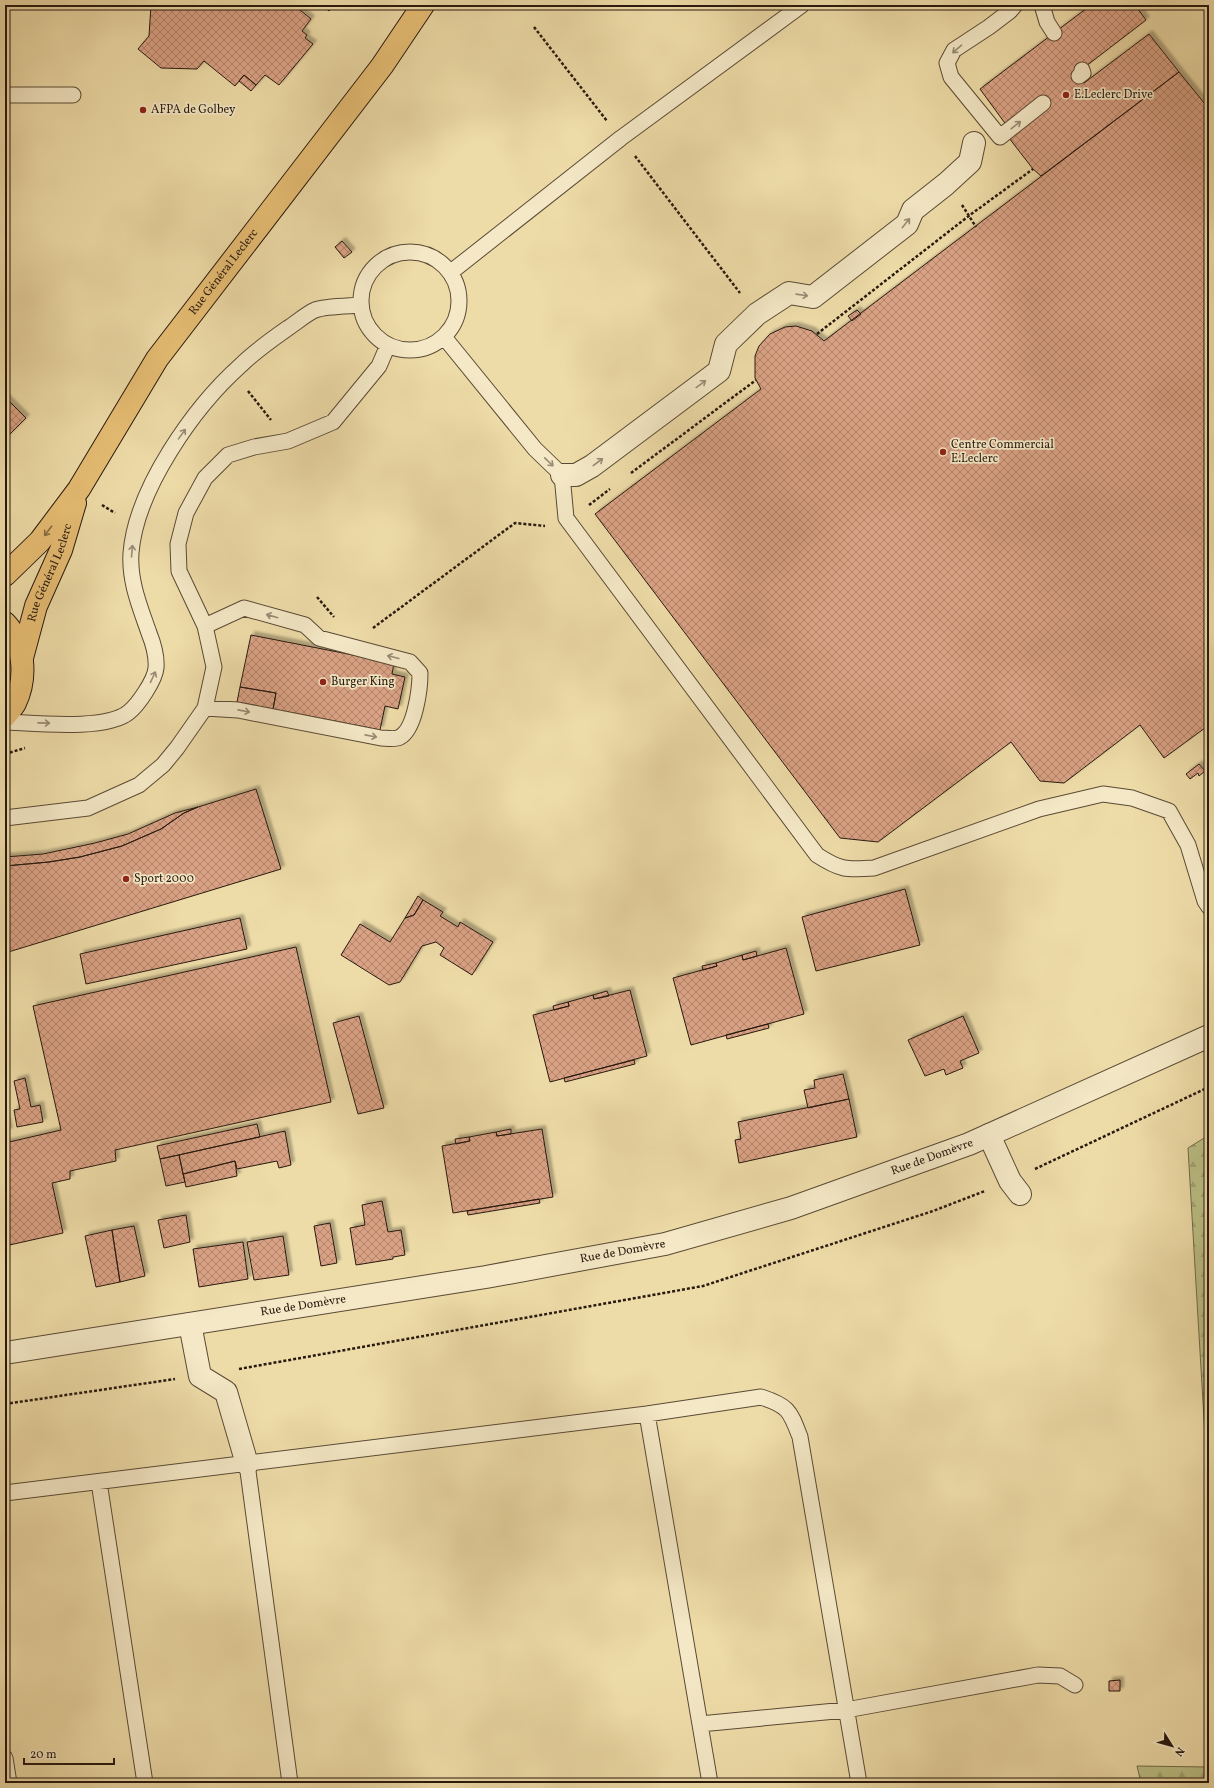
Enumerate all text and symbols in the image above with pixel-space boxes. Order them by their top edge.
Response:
one-way arrow [952,45,962,54]
place label: E.Leclerc Drive [1074,87,1153,103]
marker: E.Leclerc Drive [1061,90,1071,100]
place label: AFPA de Golbey [151,102,236,118]
marker: AFPA de Golbey [138,105,148,115]
one-way arrow [1010,121,1021,129]
one-way arrow [901,218,910,228]
street label: Rue Général Leclerc [186,226,262,318]
one-way arrow [795,291,808,299]
one-way arrow [696,380,707,388]
one-way arrow [178,428,186,439]
place label: Centre Commercial E.Leclerc [951,437,1054,467]
marker: Centre Commercial E.Leclerc [938,447,948,457]
one-way arrow [544,457,554,467]
one-way arrow [592,458,603,467]
street label: Rue Général Leclerc [24,522,76,624]
one-way arrow [43,525,52,536]
one-way arrow [128,545,135,558]
one-way arrow [265,612,278,619]
one-way arrow [387,653,400,660]
one-way arrow [150,671,157,683]
place label: Burger King [331,674,395,690]
marker: Burger King [318,677,328,687]
one-way arrow [237,707,250,715]
one-way arrow [37,719,50,727]
one-way arrow [365,733,378,741]
place label: Sport 2000 [134,871,194,887]
marker: Sport 2000 [121,874,131,884]
street label: Rue de Domèvre [889,1135,976,1179]
street label: Rue de Domèvre [579,1236,667,1267]
street label: Rue de Domèvre [259,1291,348,1321]
north arrow [1152,1726,1192,1766]
scale bar [24,1740,114,1766]
text: N [1170,1743,1187,1759]
text: 20 m [30,1747,57,1763]

